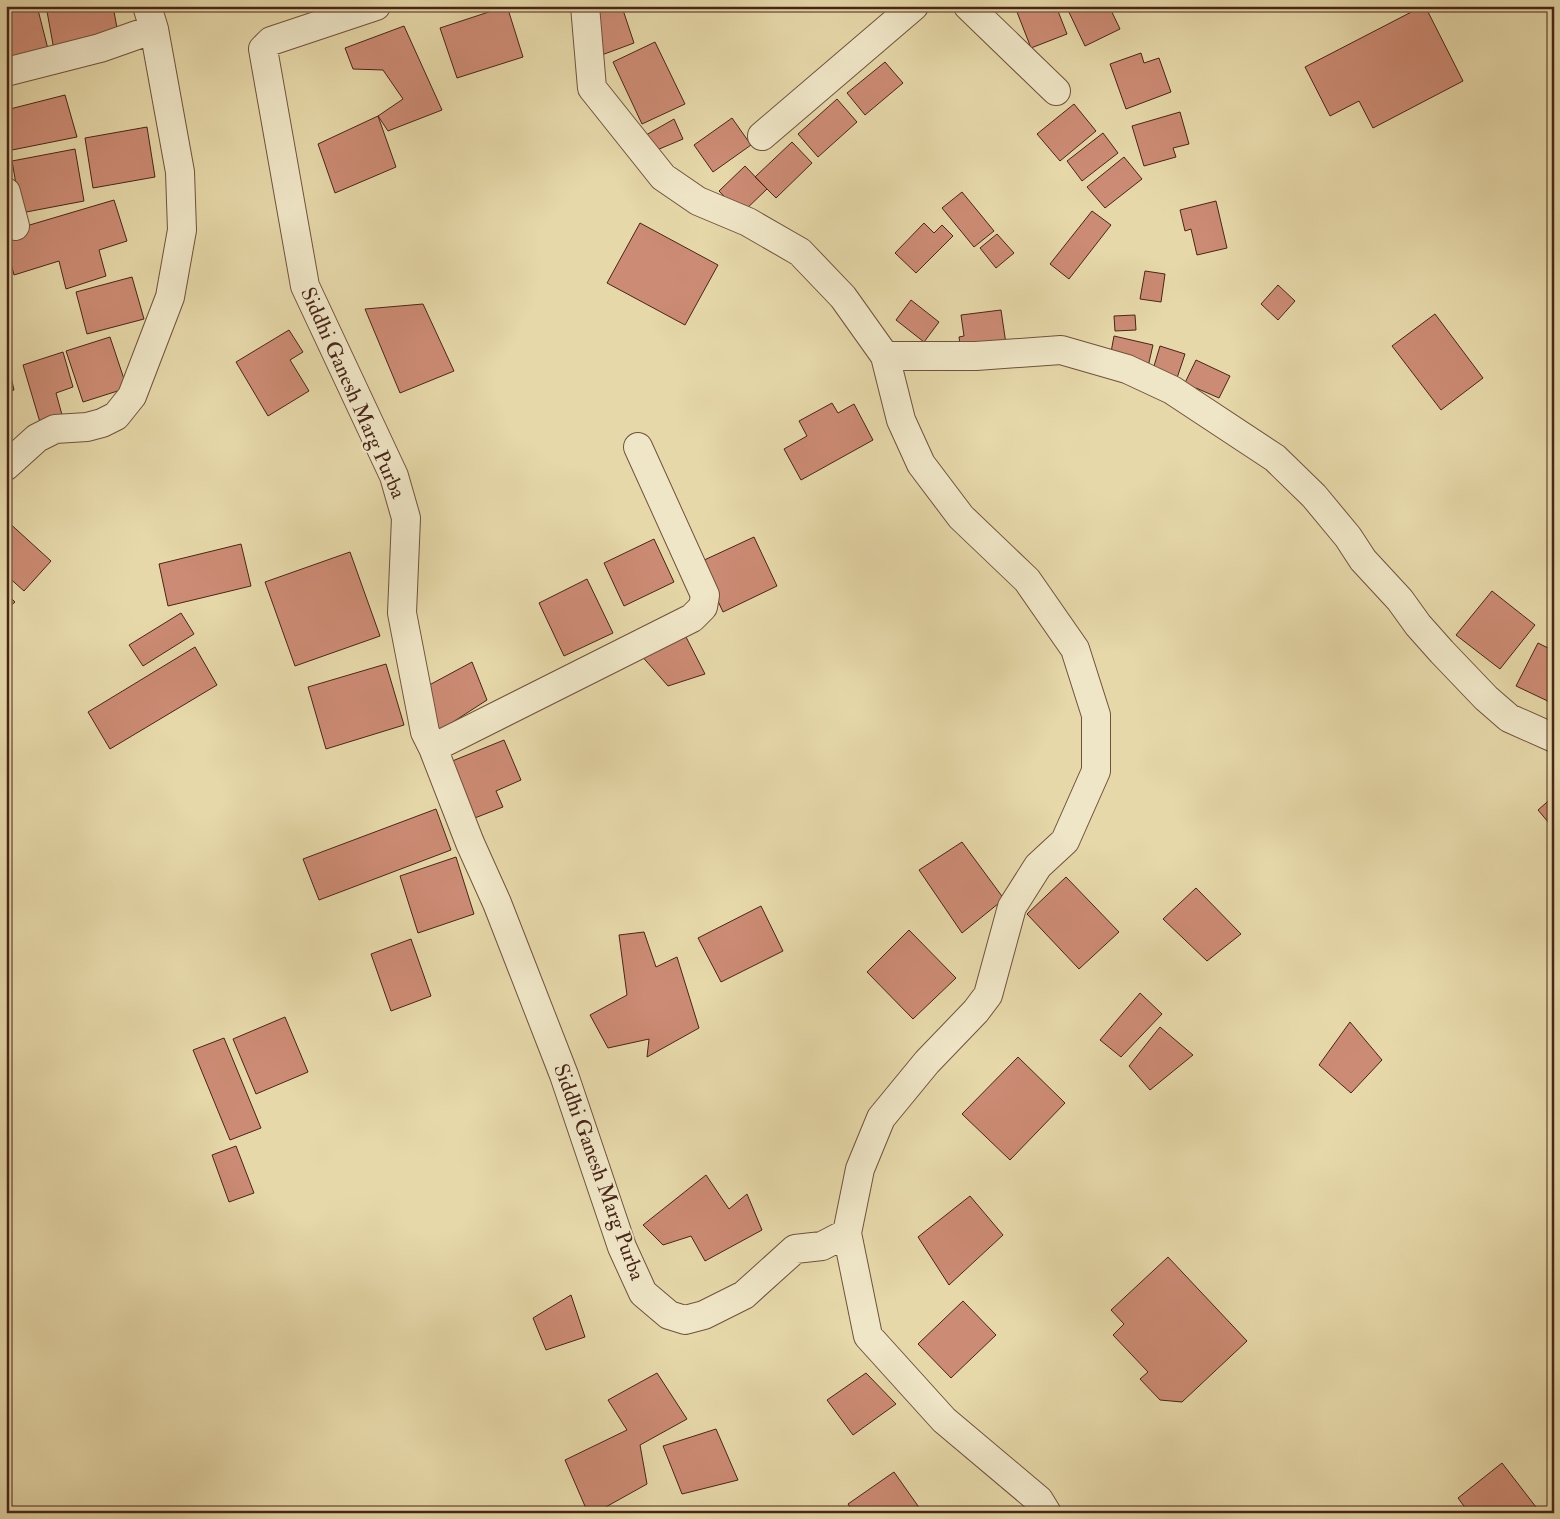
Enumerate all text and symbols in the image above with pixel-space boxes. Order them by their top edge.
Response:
street label: Siddhi Ganesh Marg Purba [294,283,412,503]
street label: Siddhi Ganesh Marg Purba [547,1060,651,1284]

